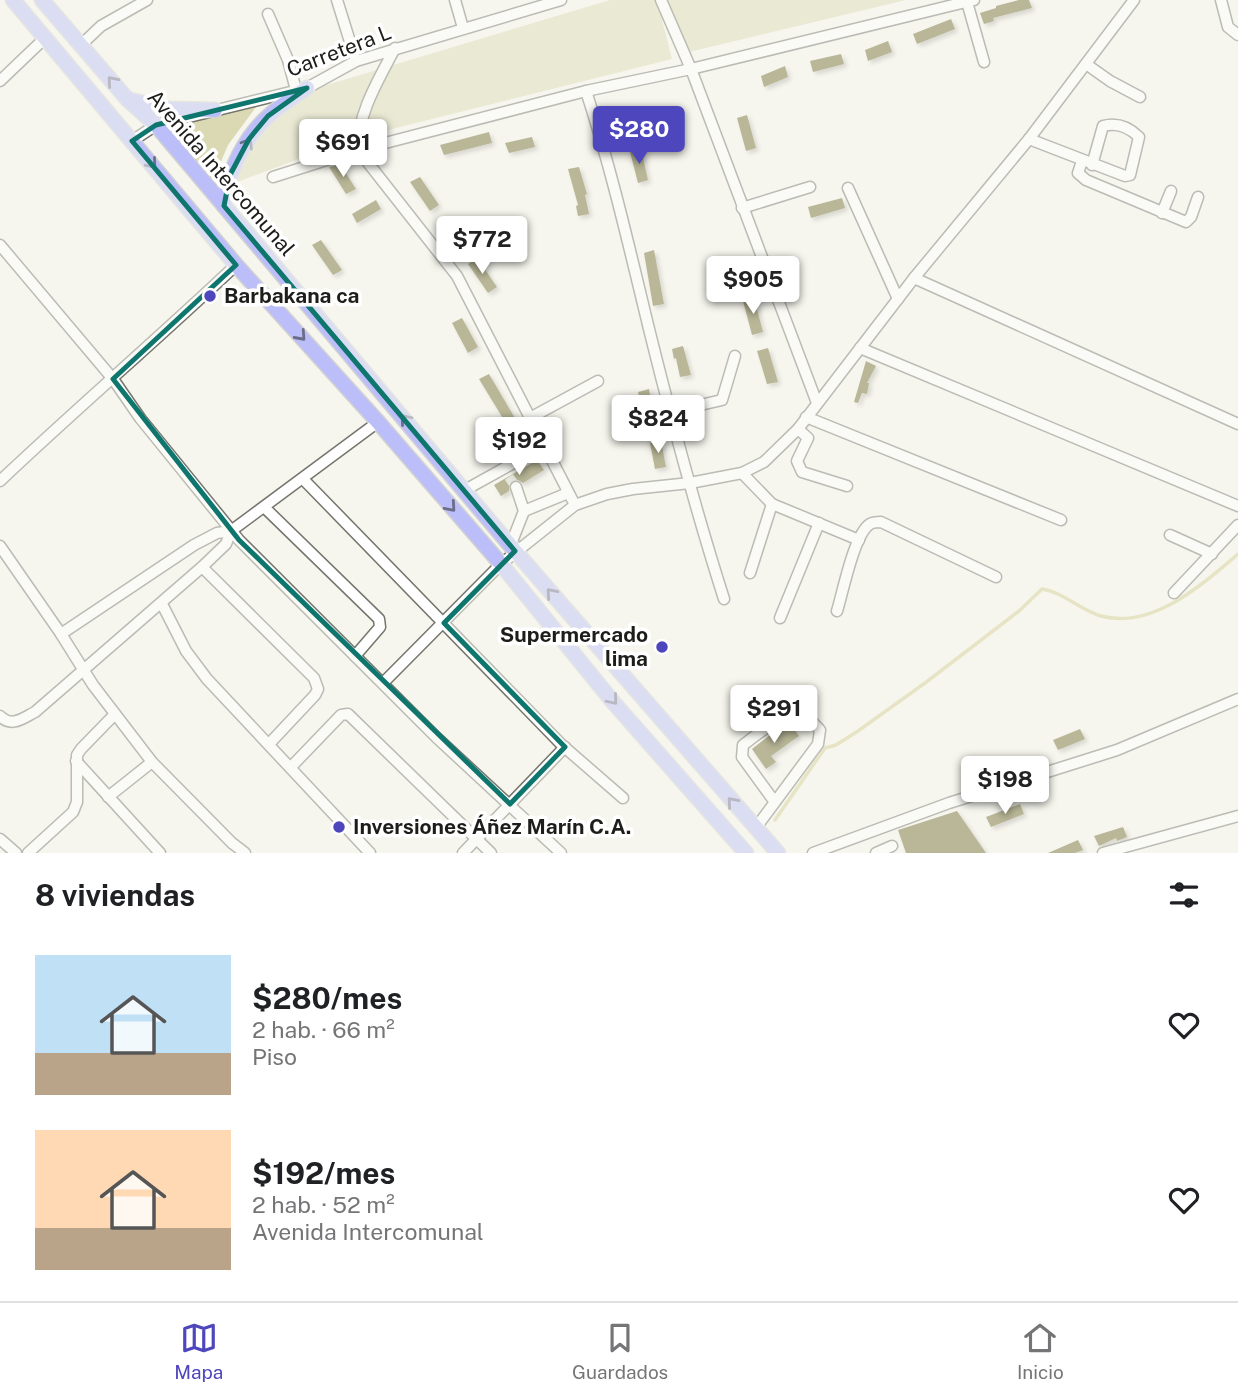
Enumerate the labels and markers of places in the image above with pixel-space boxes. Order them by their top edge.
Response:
pin: $280 [598,106,680,166]
pin: $691 [302,120,384,179]
pin: $772 [441,216,523,276]
pin: $905 [712,256,794,316]
place label: Barbakana ca [224,283,359,308]
marker: Barbakana ca [202,288,218,304]
pin: $824 [617,396,699,455]
pin: $192 [478,418,560,477]
place label: Supermercado lima [500,622,648,671]
marker: Supermercado lima [654,639,670,655]
pin: $291 [733,686,815,745]
pin: $198 [964,756,1046,816]
place label: Inversiones Áñez Marín C.A. [353,814,631,839]
marker: Inversiones Áñez Marín C.A. [331,819,347,835]

